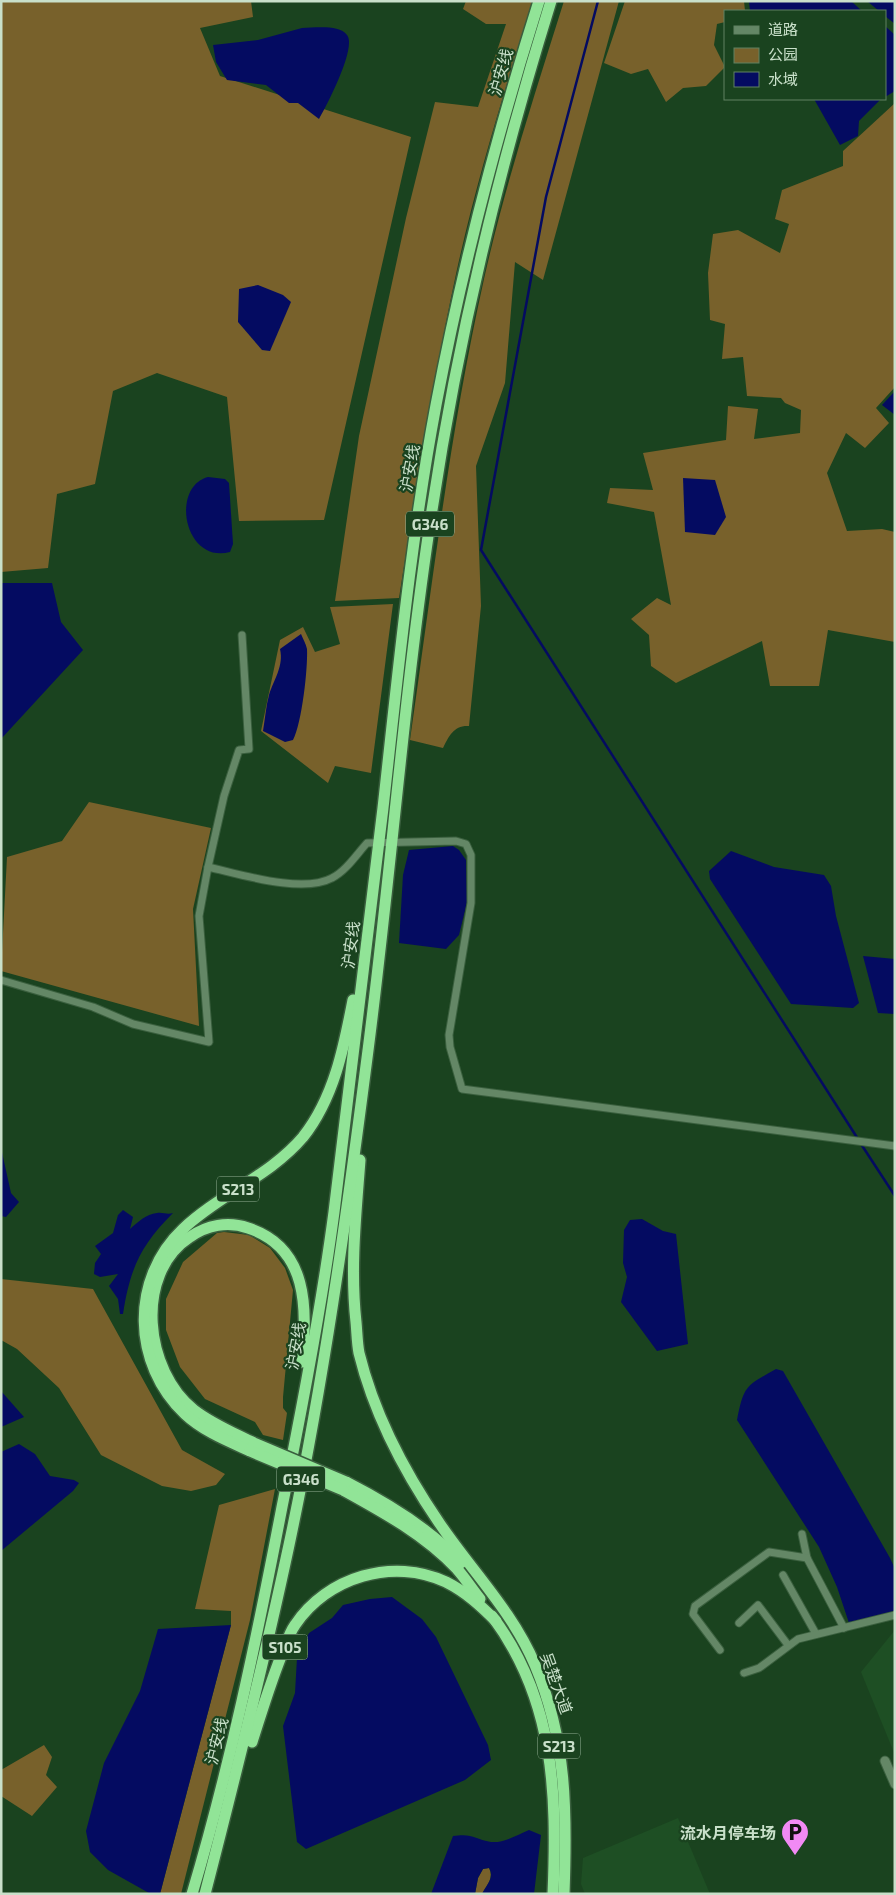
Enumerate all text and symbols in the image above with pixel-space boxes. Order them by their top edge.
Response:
legend [724,10,886,100]
text: 道路 [768,20,798,38]
text: 公园 [768,45,798,63]
street label: 沪安线 [484,46,516,98]
text: 水域 [768,70,798,88]
street label: 沪安线 [395,443,423,493]
road number: G346 [406,512,454,536]
street label: 沪安线 [338,920,362,970]
road number: S213 [217,1176,259,1202]
street label: 沪安线 [281,1321,309,1371]
road number: G346 [277,1466,325,1492]
road number: S105 [262,1634,308,1660]
street label: 吴楚大道 [537,1650,577,1716]
street label: 沪安线 [201,1715,231,1767]
road number: S213 [538,1734,580,1758]
parking icon: 流水月停车场 [780,1817,810,1856]
place label: 流水月停车场 [680,1823,776,1842]

